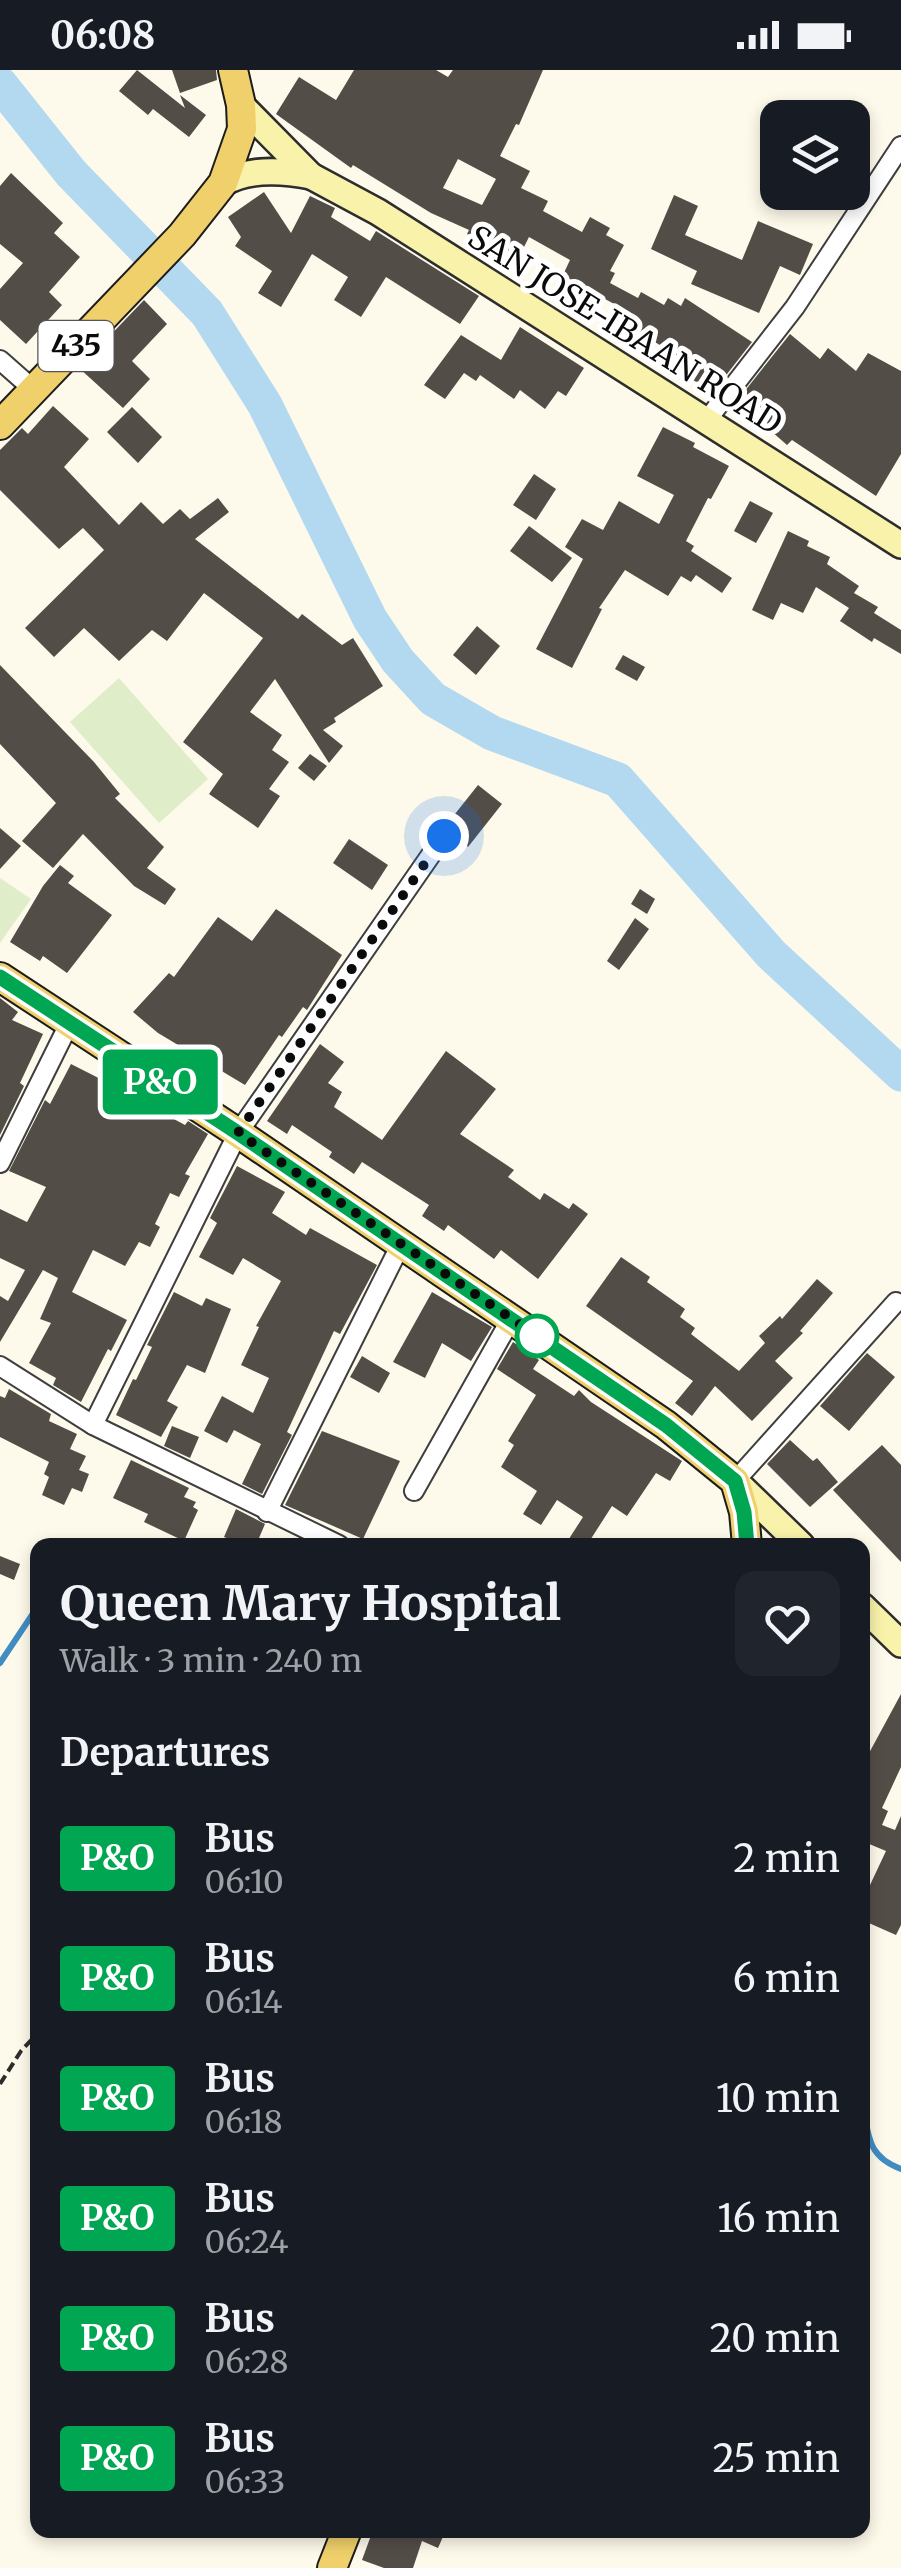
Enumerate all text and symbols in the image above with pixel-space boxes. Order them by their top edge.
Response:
text: 06:08 [50,12,155,59]
map controls [760,100,870,210]
button: layers [760,100,870,210]
street label: SAN JOSE-IBAAN ROAD [461,217,789,443]
road number: 435 [38,321,114,371]
your location [419,811,469,861]
line badge: P&O [102,1050,218,1114]
text: P&O [123,1060,197,1104]
unlabelled marker [516,1315,558,1357]
button: heart [735,1571,840,1676]
text: Queen Mary Hospital [60,1573,561,1633]
text: Walk · 3 min · 240 m [60,1641,362,1681]
text: Departures [60,1729,270,1776]
text: Bus [205,1815,275,1862]
text: 2 min [733,1835,840,1882]
text: P&O [80,1836,155,1880]
text: 06:10 [205,1862,284,1902]
text: Bus [205,1935,275,1982]
text: 6 min [733,1955,840,2002]
text: P&O [80,1956,155,2000]
text: 06:14 [205,1982,282,2022]
text: Bus [205,2055,275,2102]
text: 10 min [716,2075,840,2122]
text: P&O [80,2076,155,2120]
text: 06:18 [205,2102,283,2142]
text: Bus [205,2175,275,2222]
text: 16 min [717,2195,840,2242]
text: P&O [80,2196,155,2240]
text: 06:24 [205,2222,289,2262]
text: Bus [205,2295,275,2342]
text: 20 min [710,2315,840,2362]
text: P&O [80,2316,155,2360]
text: 06:28 [205,2342,288,2382]
text: Bus [205,2415,275,2462]
text: 25 min [712,2435,840,2482]
text: P&O [80,2436,155,2480]
text: 06:33 [205,2462,285,2502]

